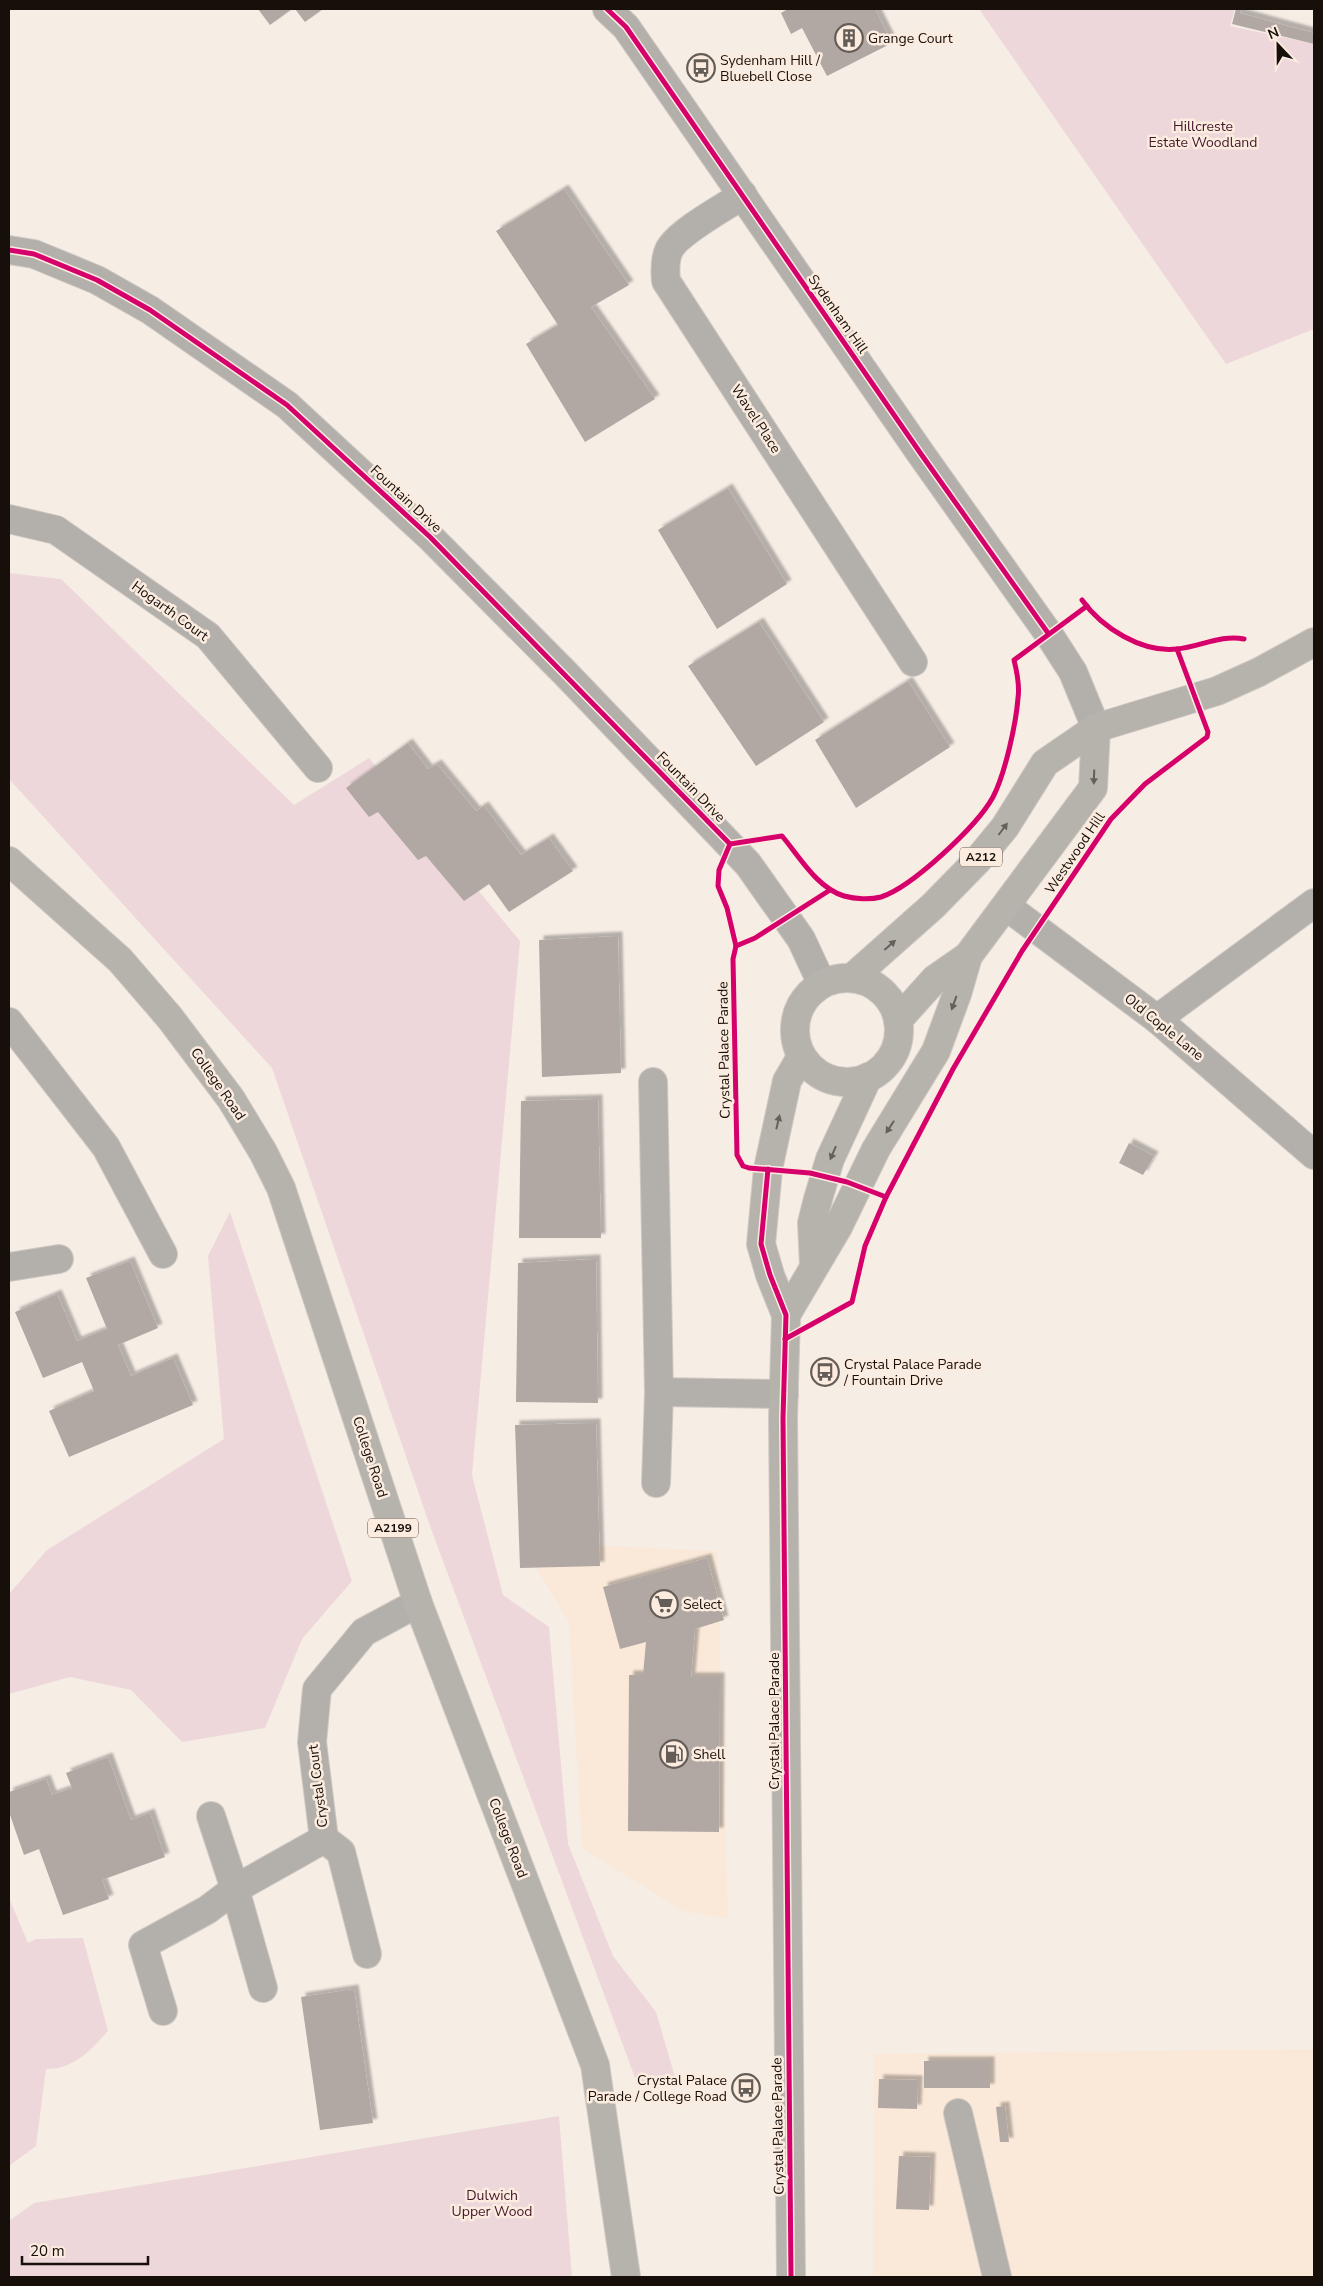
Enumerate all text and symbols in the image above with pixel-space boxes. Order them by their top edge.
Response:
north arrow [1253,20,1303,70]
building icon: Grange Court [834,23,864,53]
text: N [1265,23,1282,44]
place label: Grange Court [868,29,953,48]
place label: Sydenham Hill / Bluebell Close [720,51,821,86]
bus stop icon: Sydenham Hill / Bluebell Close [686,53,716,83]
park label: Hillcreste Estate Woodland [1149,117,1257,152]
street label: Sydenham Hill [804,271,873,358]
street label: Wavel Place [727,381,785,457]
street label: Fountain Drive [366,461,446,537]
street label: Hogarth Court [128,577,212,645]
street label: Fountain Drive [652,748,730,826]
one-way arrow [1089,769,1097,785]
street label: Westwood Hill [1041,808,1110,898]
one-way arrow [998,822,1008,836]
road number: A212 [960,848,1002,866]
one-way arrow [883,939,895,951]
street label: Crystal Palace Parade [713,981,735,1119]
street label: Old Cople Lane [1120,989,1208,1065]
one-way arrow [950,995,957,1010]
street label: College Road [186,1044,250,1124]
one-way arrow [774,1114,782,1129]
one-way arrow [885,1120,895,1133]
one-way arrow [828,1146,836,1160]
place label: Crystal Palace Parade / Fountain Drive [843,1355,981,1390]
bus stop icon: Crystal Palace Parade / Fountain Drive [810,1357,840,1387]
street label: College Road [348,1414,392,1500]
road number: A2199 [368,1519,418,1538]
supermarket icon: Select [649,1589,679,1619]
place label: Select [683,1595,722,1614]
street label: Crystal Palace Parade [765,1652,784,1790]
fuel station icon: Shell [659,1739,689,1769]
street label: Crystal Court [303,1743,333,1829]
place label: Shell [693,1745,726,1764]
street label: College Road [484,1795,532,1881]
street label: Crystal Palace Parade [767,2057,789,2195]
place label: Crystal Palace Parade / College Road [588,2071,727,2106]
bus stop icon: Crystal Palace Parade / College Road [731,2073,761,2103]
park label: Dulwich Upper Wood [452,2186,532,2221]
scale bar [22,2234,149,2266]
text: 20 m [30,2241,65,2261]

